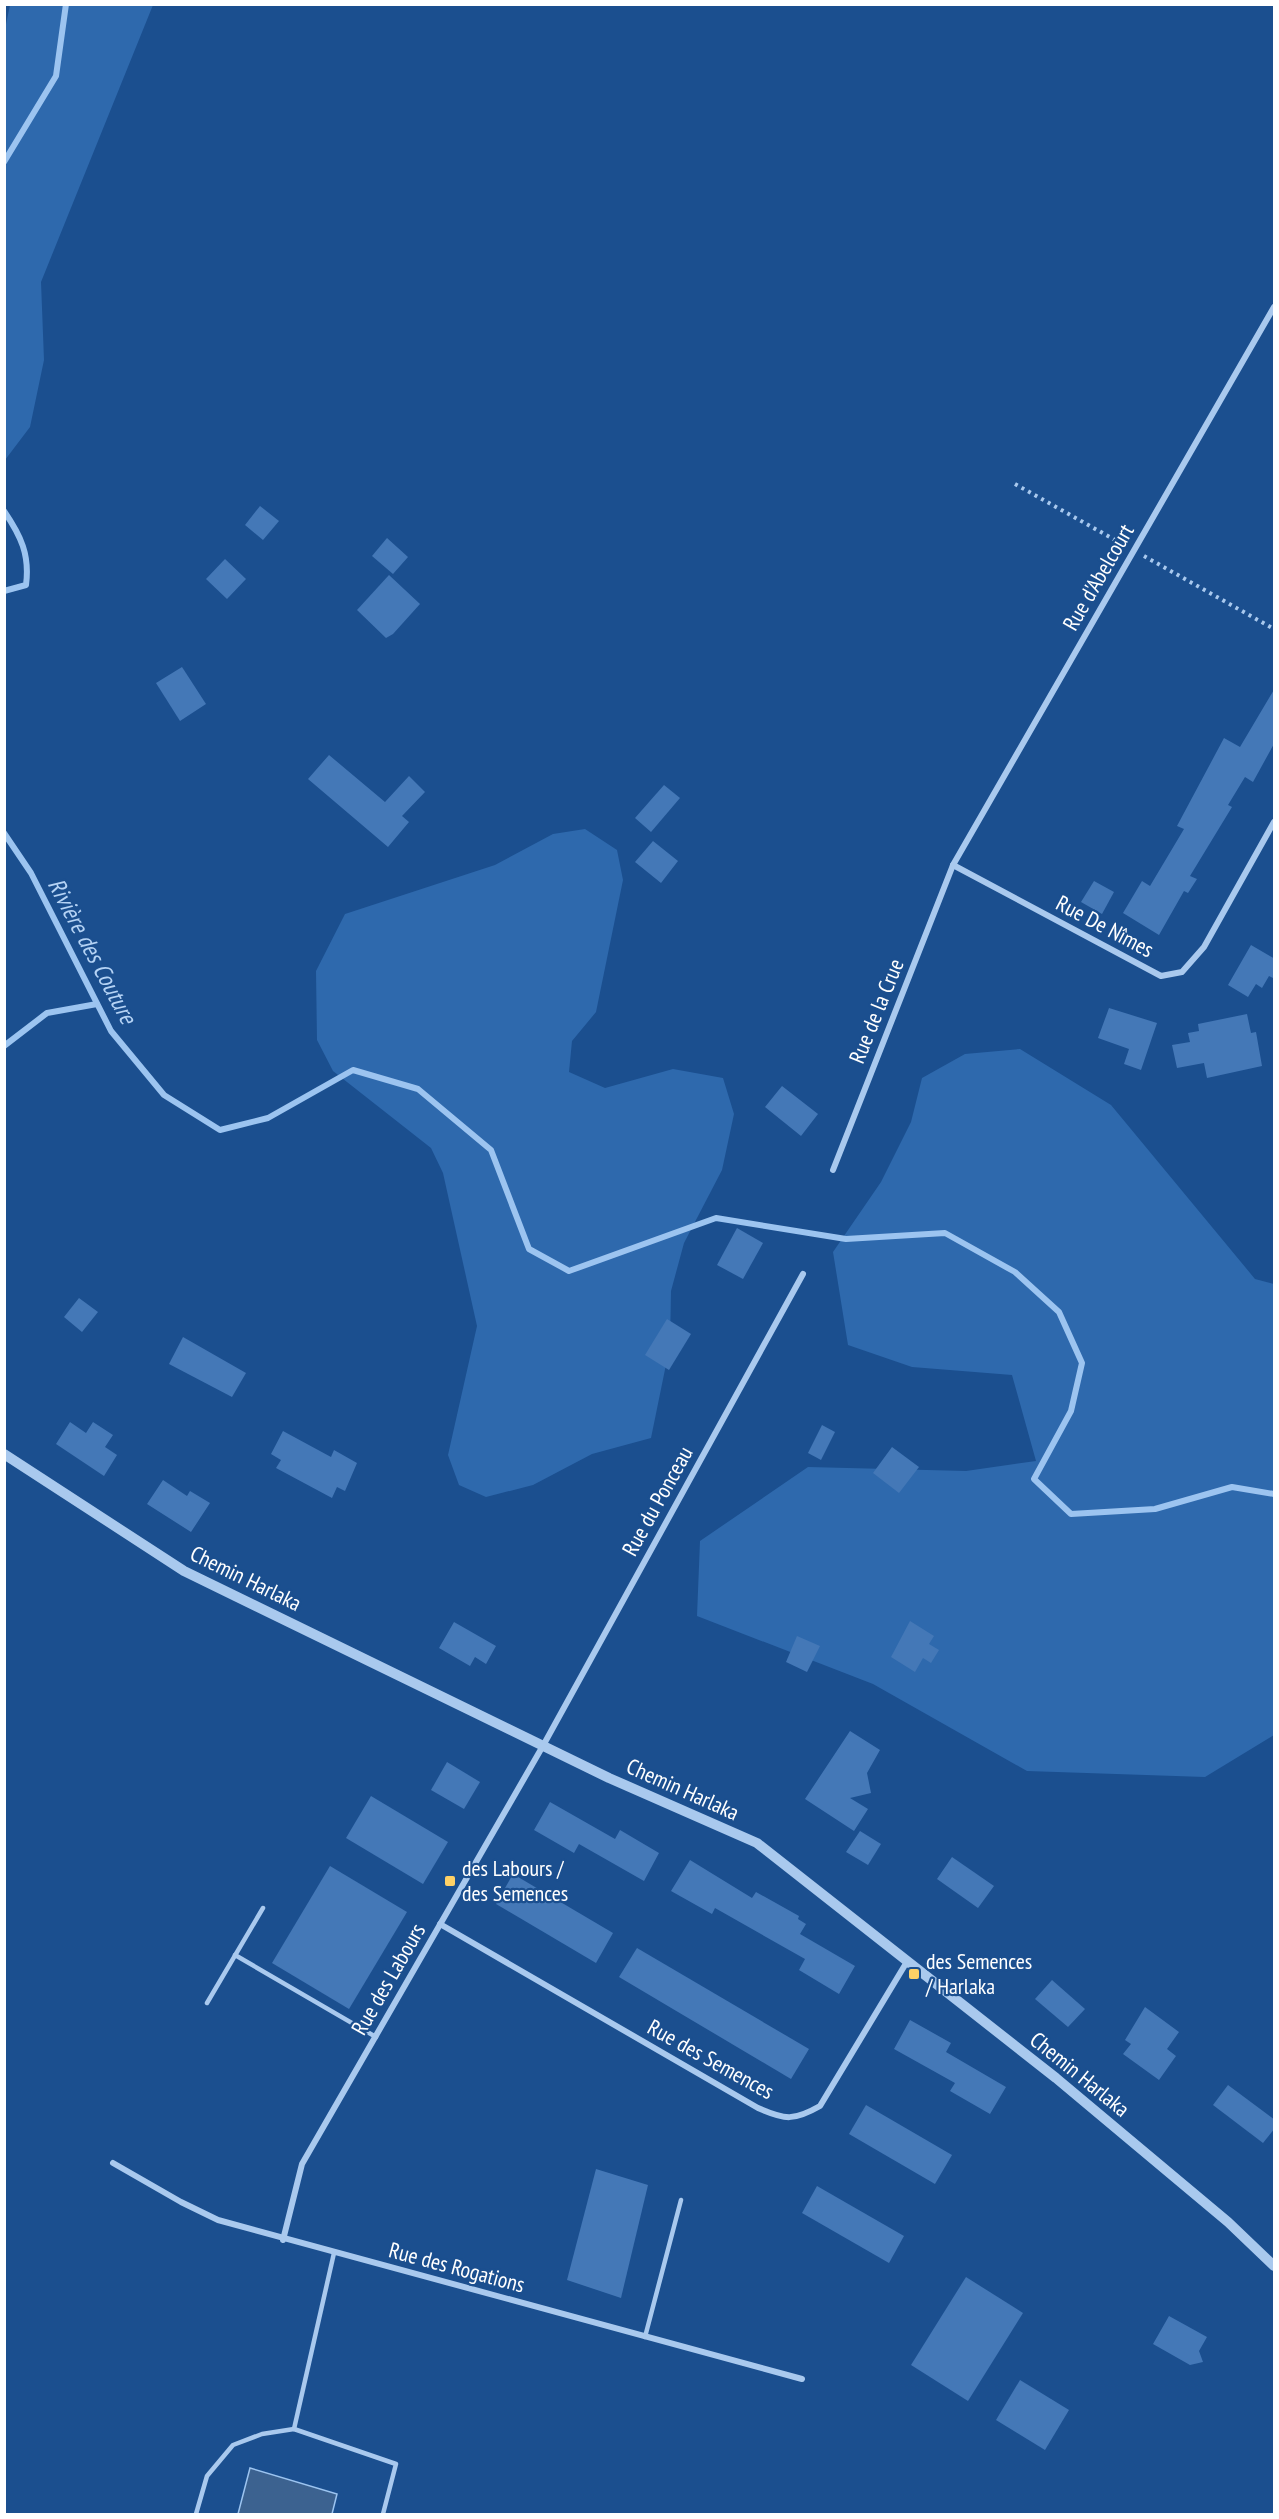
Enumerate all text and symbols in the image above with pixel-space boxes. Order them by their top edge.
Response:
street label: Rue d'Abelcourt [1056,519,1140,635]
water label: Rivière des Couture [41,872,145,1031]
street label: Rue De Nîmes [1051,889,1159,963]
street label: Rue de la Crue [842,955,910,1067]
street label: Rue du Ponceau [615,1441,699,1561]
street label: Chemin Harlaka [186,1539,306,1617]
street label: Chemin Harlaka [622,1752,744,1826]
place label: des Labours / des Semences [462,1854,568,1907]
marker: des Labours / des Semences [443,1874,457,1888]
street label: Rue des Labours [345,1918,431,2040]
place label: des Semences / Harlaka [925,1947,1032,2000]
marker: des Semences / Harlaka [907,1967,921,1981]
street label: Rue des Semences [643,2013,779,2105]
street label: Chemin Harlaka [1025,2025,1135,2123]
street label: Rue des Rogations [386,2235,528,2299]

